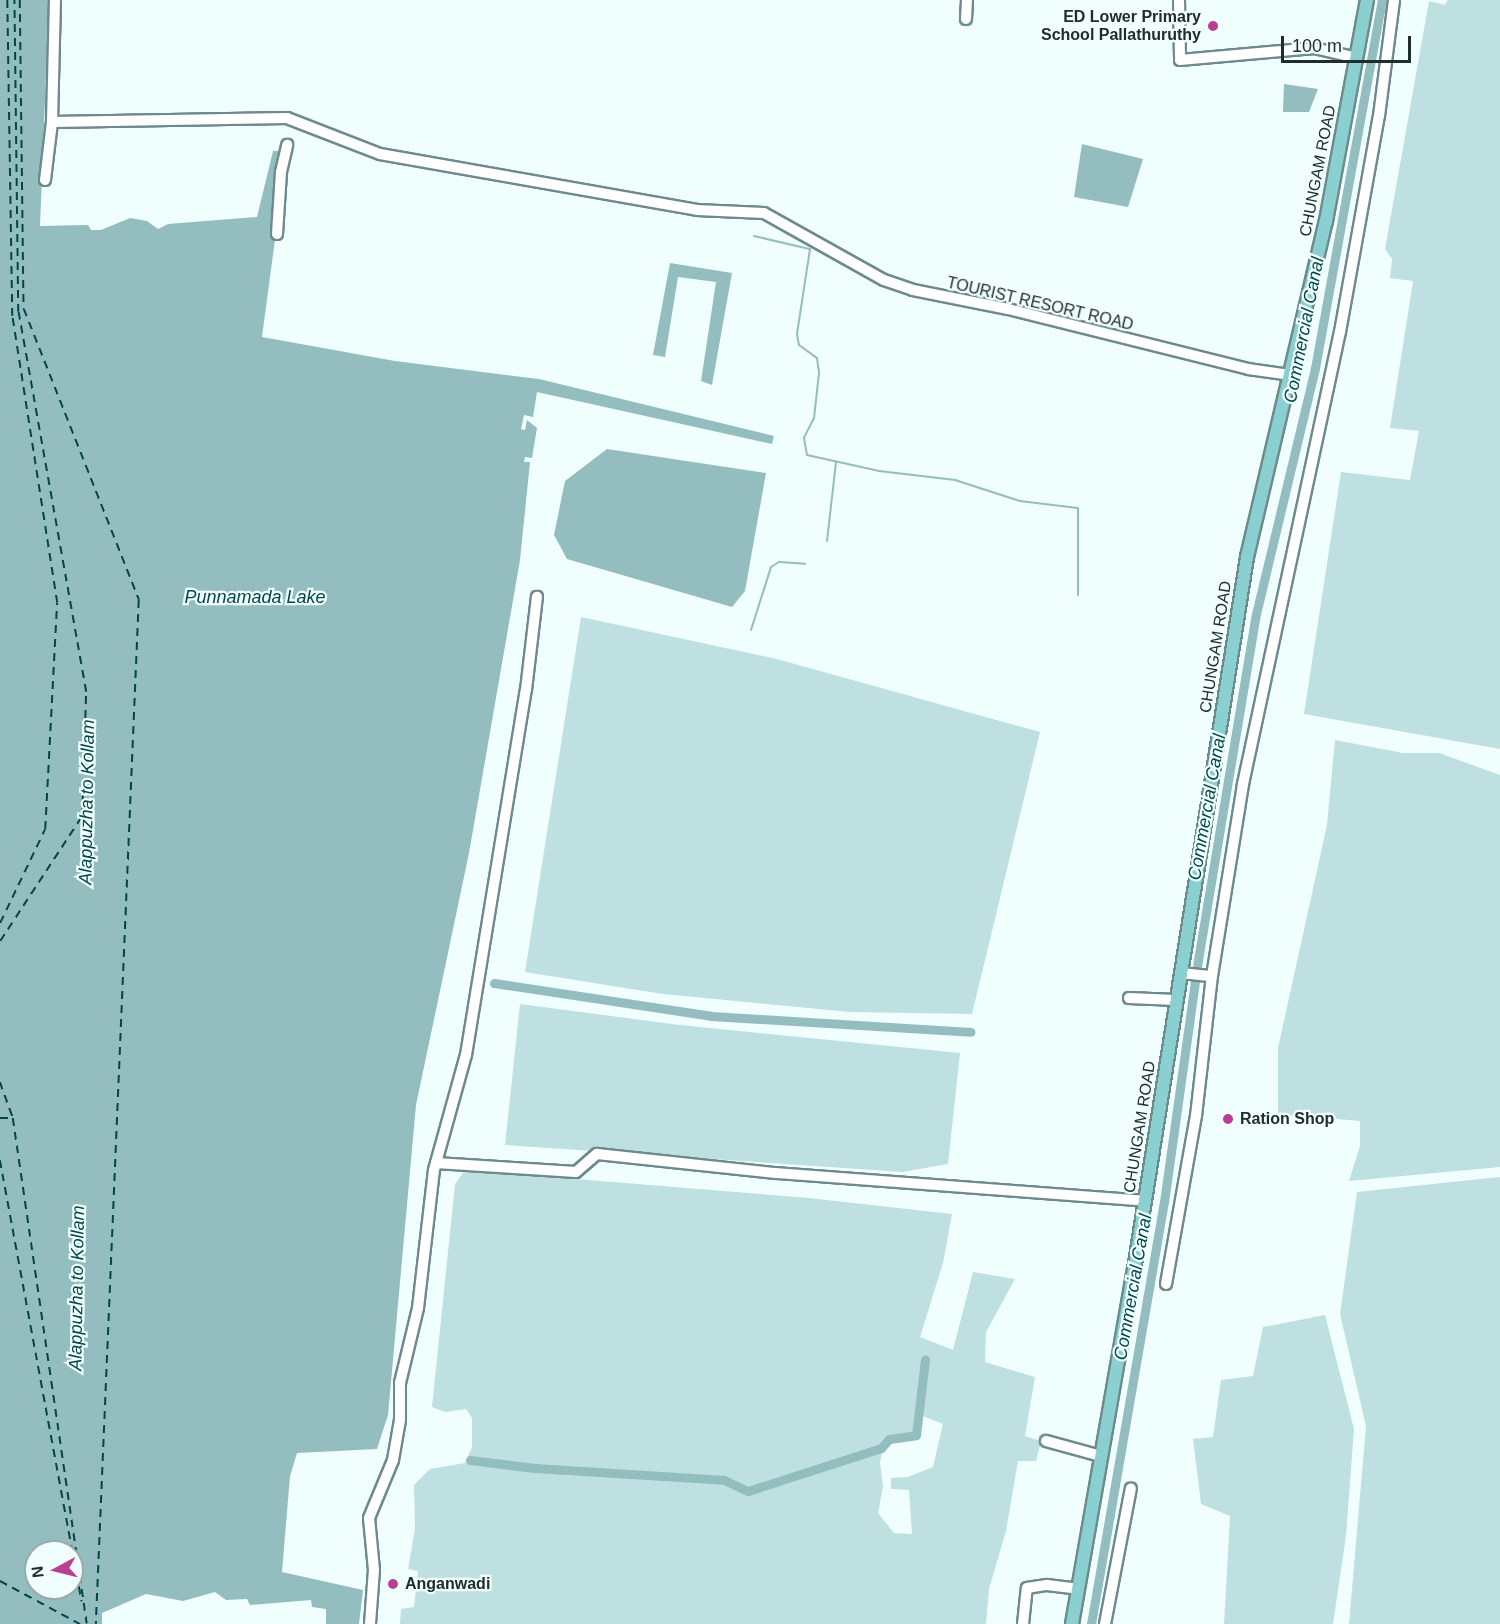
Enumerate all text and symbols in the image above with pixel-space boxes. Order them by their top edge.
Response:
place label: ED Lower Primary School Pallathuruthy [1041,7,1201,45]
marker: ED Lower Primary School Pallathuruthy [1206,19,1220,33]
scale bar [1284,24,1414,62]
text: 100 m [1292,36,1342,56]
street label: CHUNGAM ROAD [1296,104,1340,238]
water label: Commercial Canal [1279,255,1329,405]
street label: TOURIST RESORT ROAD [945,273,1135,335]
street label: CHUNGAM ROAD [1196,580,1236,714]
water label: Punnamada Lake [184,586,326,608]
water label: Alappuzha to Kollam [75,719,99,885]
water label: Commercial Canal [1184,732,1230,882]
street label: CHUNGAM ROAD [1120,1060,1160,1194]
place label: Ration Shop [1240,1109,1334,1129]
marker: Ration Shop [1221,1112,1235,1126]
water label: Alappuzha to Kollam [65,1205,89,1371]
water label: Commercial Canal [1110,1212,1156,1362]
north arrow [24,1540,84,1600]
text: N [28,1565,47,1579]
place label: Anganwadi [405,1574,490,1594]
marker: Anganwadi [386,1577,400,1591]

